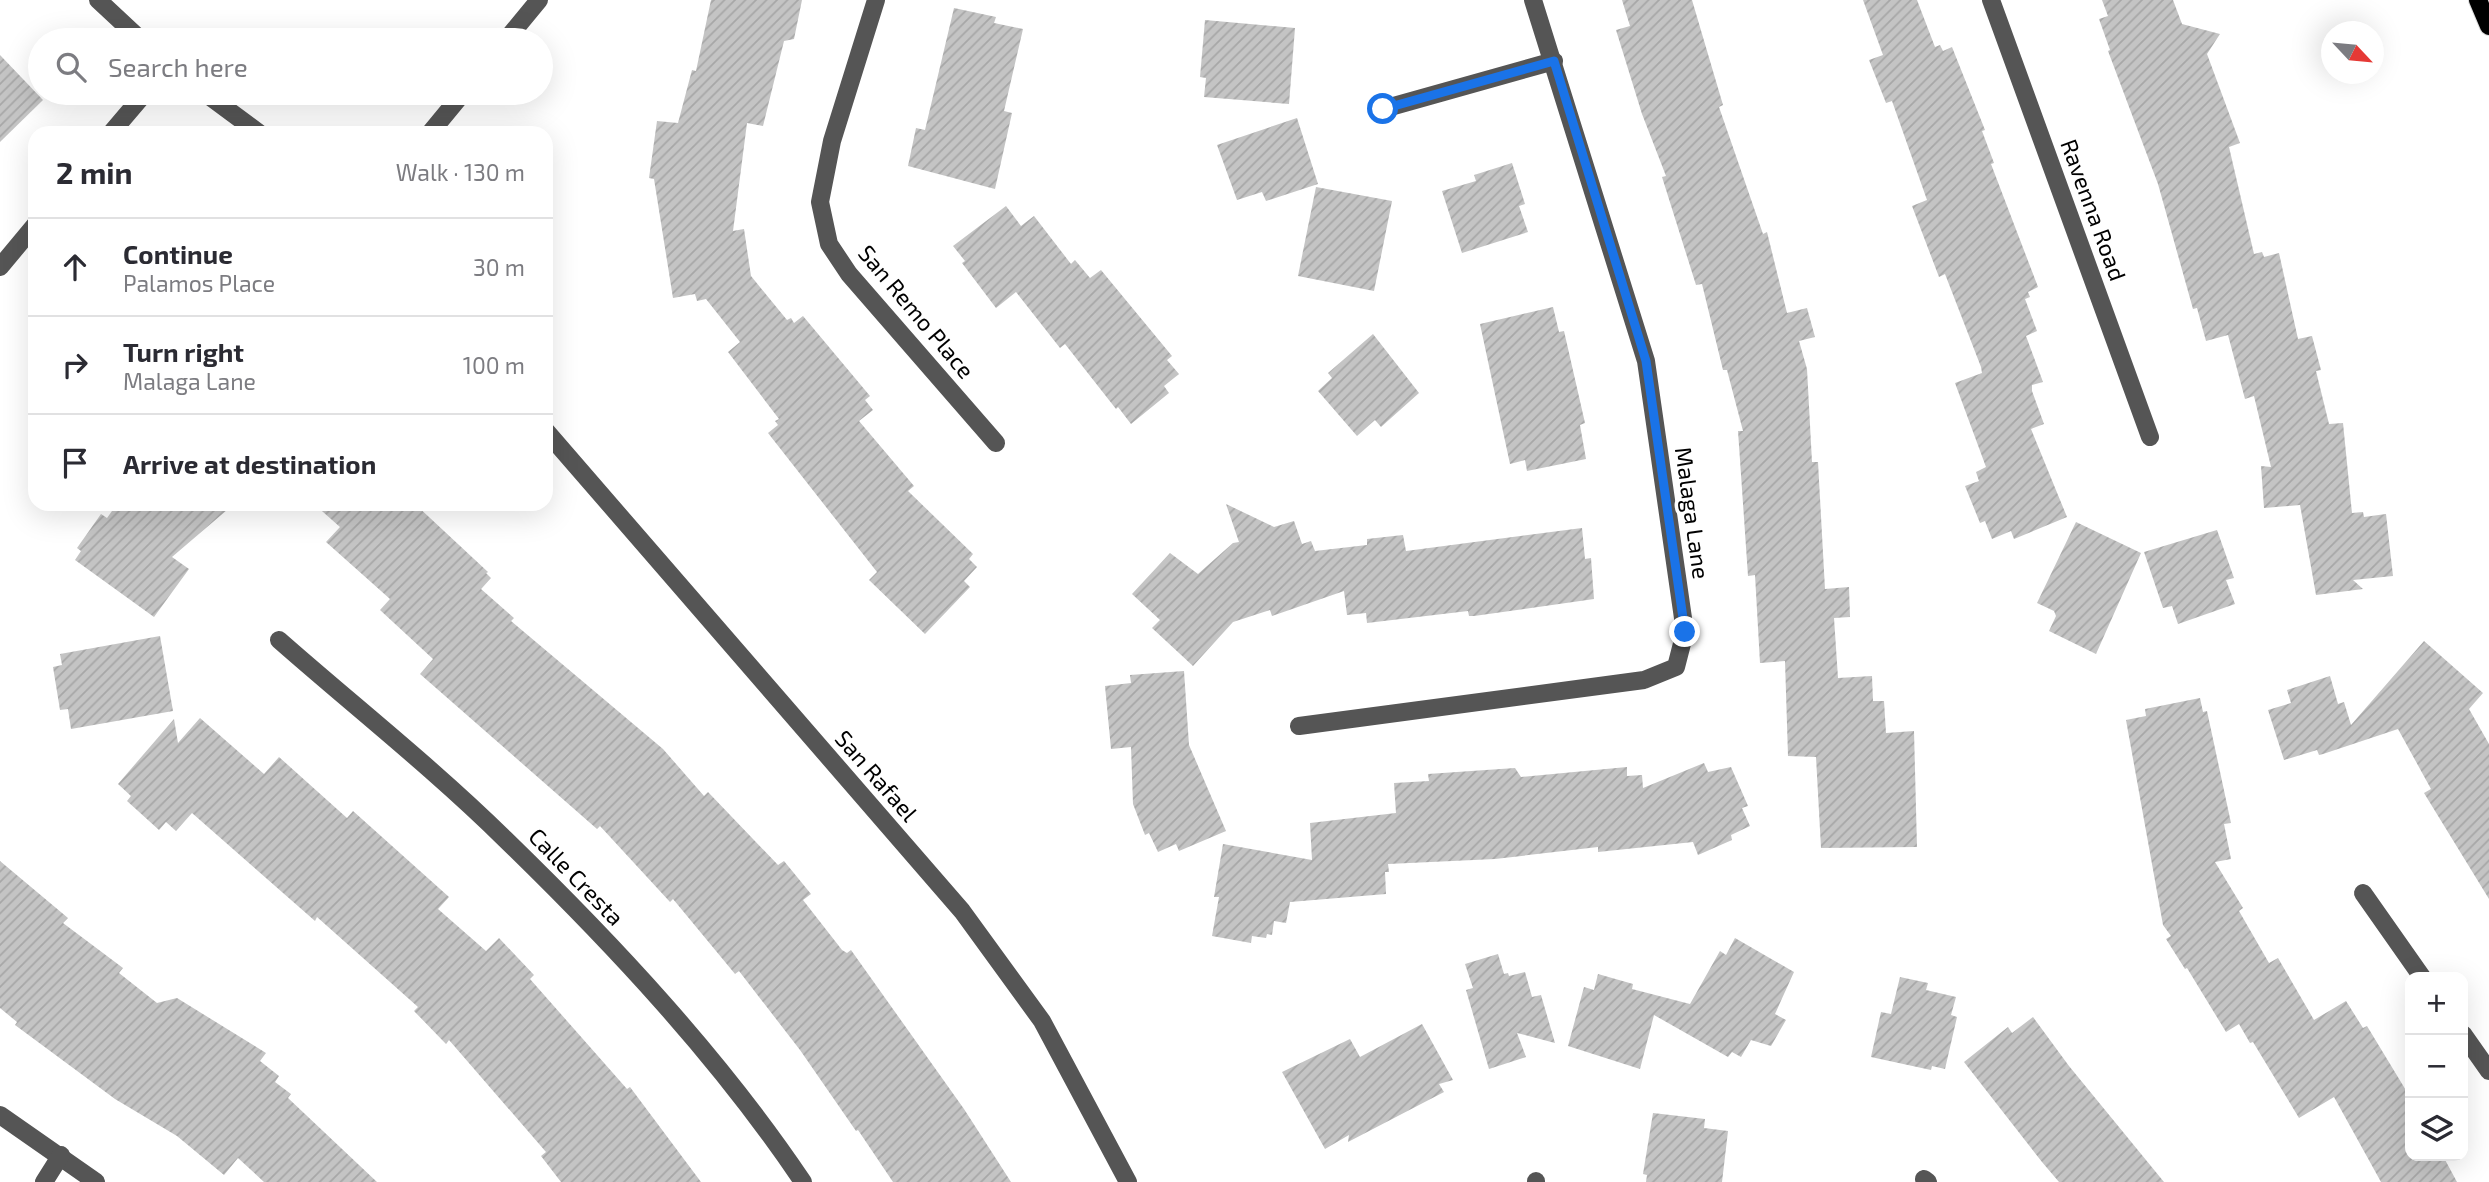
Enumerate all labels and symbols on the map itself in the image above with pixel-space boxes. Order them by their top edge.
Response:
north arrow [2321,21,2384,84]
route start [1367,93,1398,124]
street label: Ravenna Road [2055,135,2133,284]
street label: San Remo Place [853,239,981,384]
street label: Malaga Lane [1670,445,1716,581]
route end [1669,616,1700,647]
street label: San Rafael [830,724,924,827]
street label: Calle Cresta [523,822,630,931]

